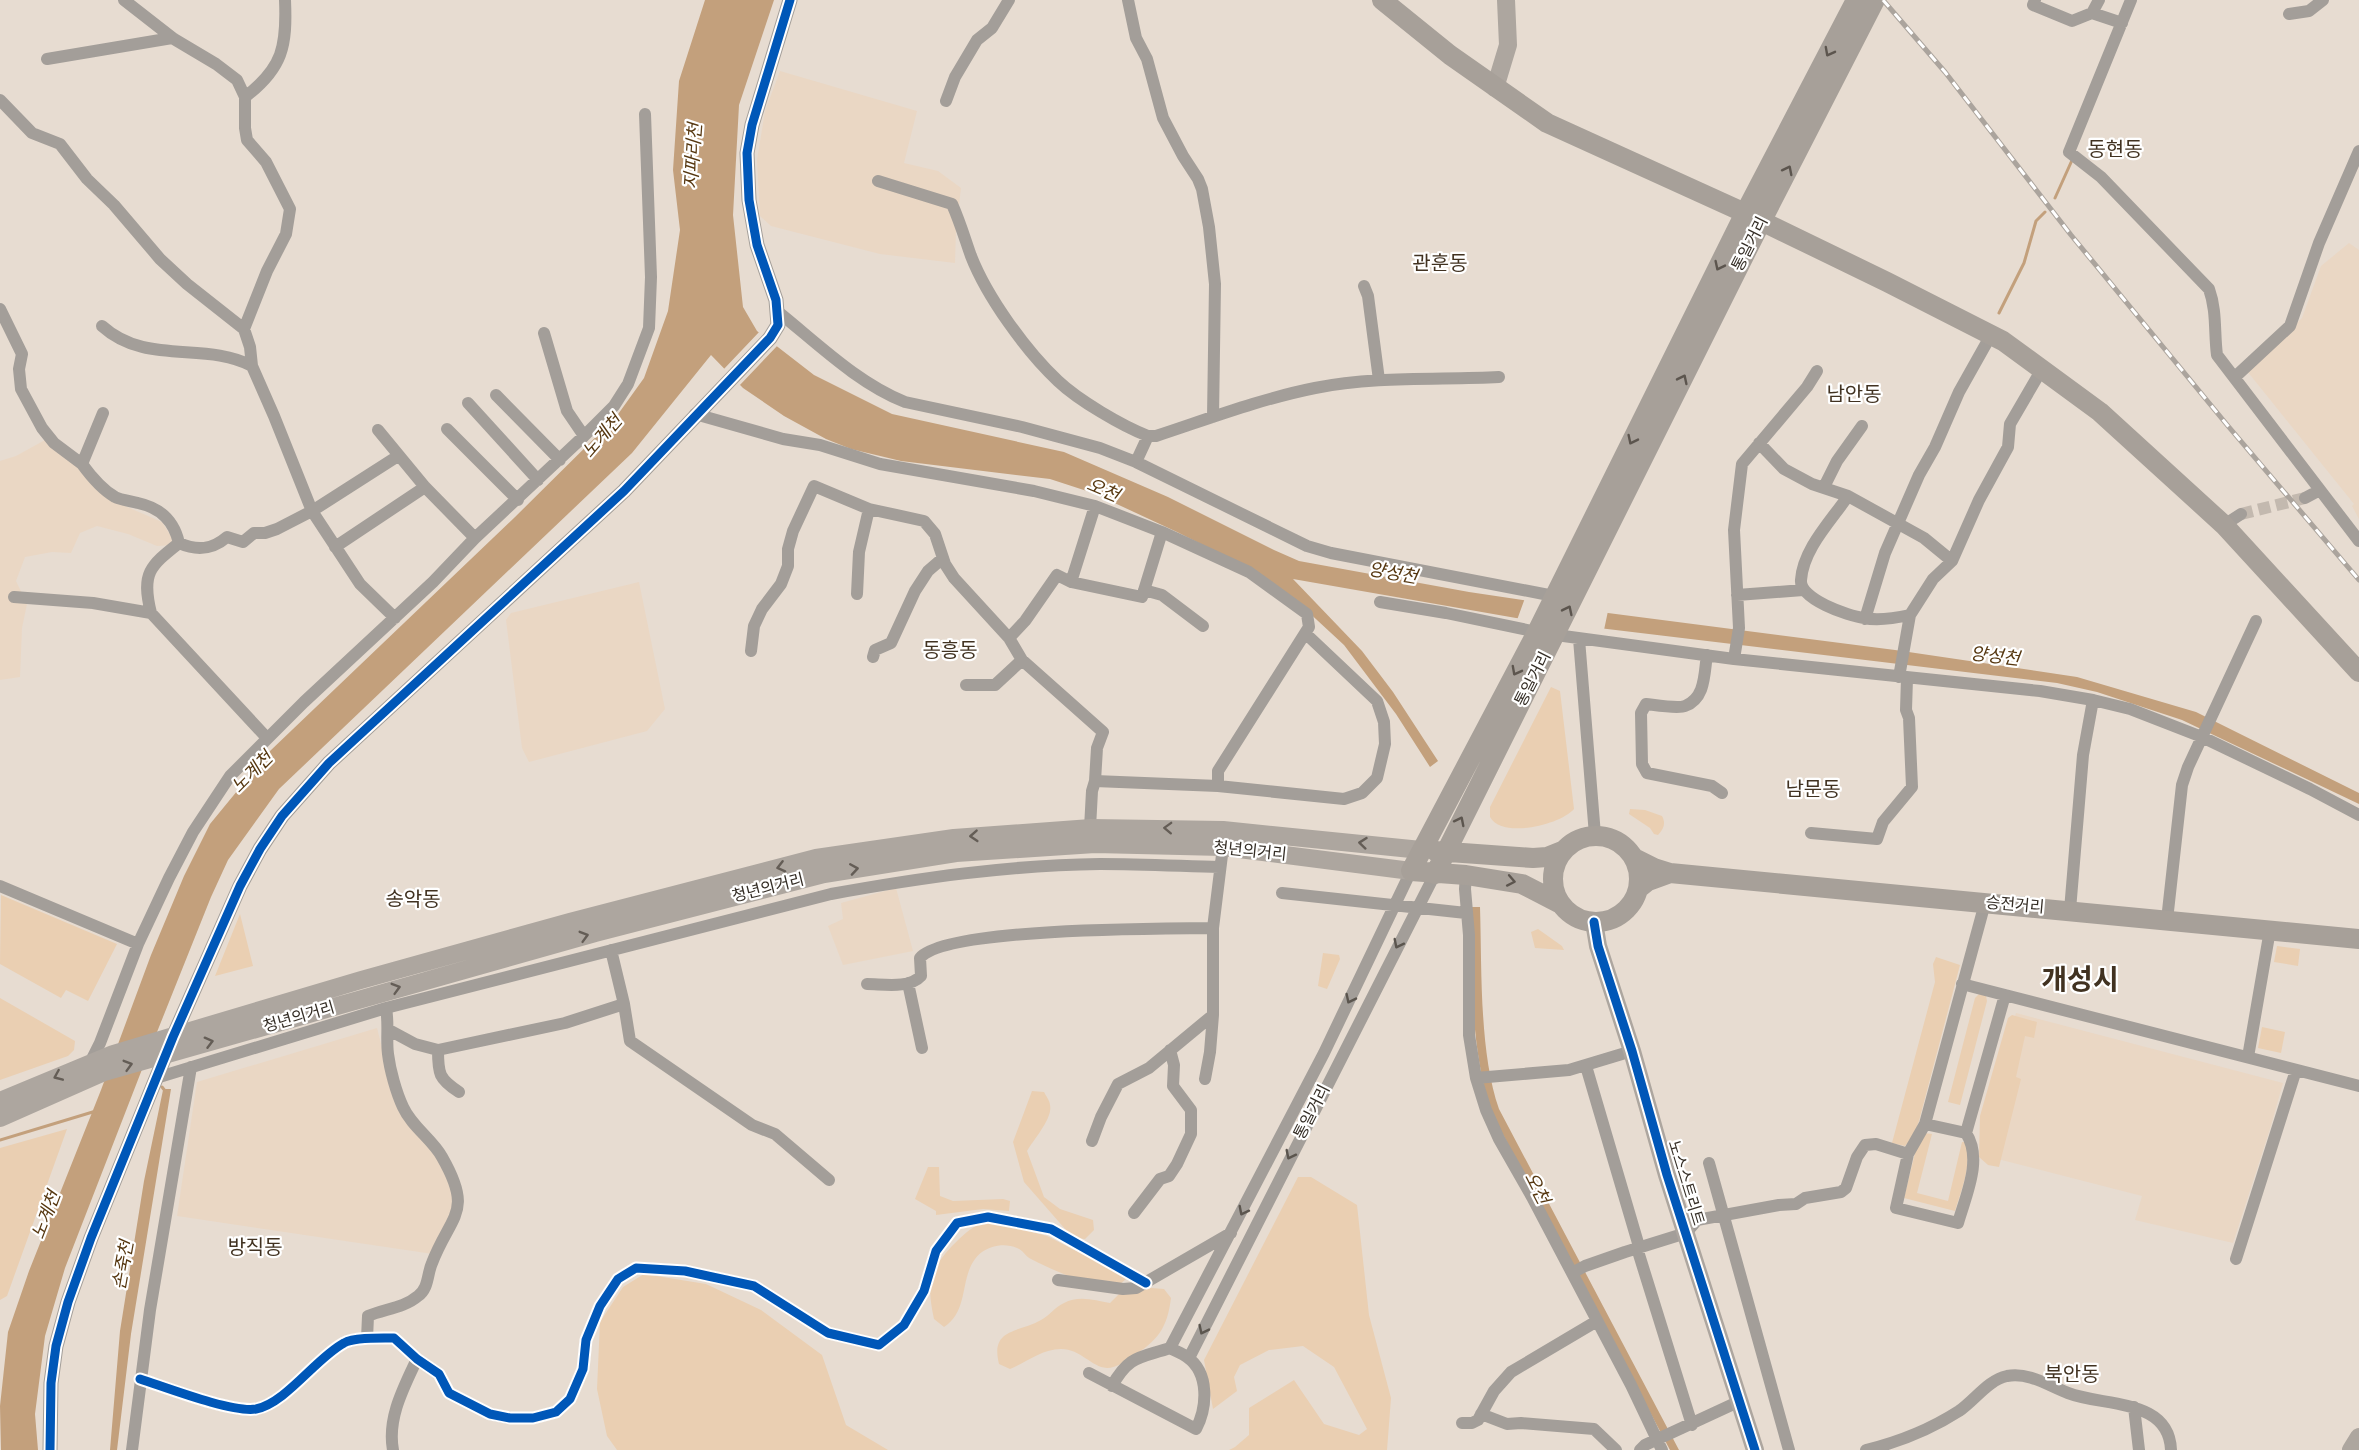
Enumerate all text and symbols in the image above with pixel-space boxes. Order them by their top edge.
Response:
one-way arrow [1825,46,1836,56]
water label: 지파리천 [679,120,707,190]
district label: 동현동 [2087,136,2143,163]
one-way arrow [1780,165,1792,176]
street label: 통일거리 [1727,213,1773,275]
district label: 관훈동 [1412,250,1468,277]
one-way arrow [1715,259,1726,270]
one-way arrow [1675,374,1687,385]
district label: 남안동 [1826,381,1882,408]
water label: 노계천 [577,408,629,463]
one-way arrow [1628,434,1639,445]
water label: 오천 [1083,472,1125,508]
water label: 양성천 [1366,557,1422,590]
one-way arrow [1561,606,1572,617]
district label: 동흥동 [922,637,978,664]
water label: 양성천 [1969,641,2024,671]
street label: 통일거리 [1510,648,1556,710]
one-way arrow [1512,665,1524,676]
water label: 노계천 [226,744,280,798]
district label: 남문동 [1785,776,1841,803]
one-way arrow [1453,817,1465,828]
one-way arrow [1164,822,1173,834]
one-way arrow [969,829,978,842]
street label: 청년의거리 [1212,836,1288,866]
one-way arrow [1358,837,1367,850]
one-way arrow [777,859,787,872]
one-way arrow [849,863,859,876]
street label: 청년의거리 [730,868,806,908]
one-way arrow [1506,874,1516,887]
district label: 송악동 [385,886,441,913]
street label: 승전거리 [1985,891,2045,919]
one-way arrow [578,931,589,943]
one-way arrow [1394,938,1406,949]
district label: 개성시 [2041,961,2119,999]
one-way arrow [391,983,401,996]
one-way arrow [1346,993,1357,1004]
street label: 청년의거리 [261,996,337,1038]
one-way arrow [203,1037,213,1050]
one-way arrow [122,1060,133,1072]
one-way arrow [54,1069,65,1081]
street label: 통일거리 [1289,1081,1335,1143]
street label: 노스스트리트 [1663,1138,1709,1228]
one-way arrow [1286,1149,1297,1160]
water label: 오천 [1519,1168,1556,1210]
water label: 노계천 [26,1185,67,1242]
one-way arrow [1239,1205,1250,1215]
district label: 방직동 [227,1234,283,1261]
water label: 손죽천 [107,1236,140,1292]
one-way arrow [1198,1323,1210,1334]
district label: 북안동 [2044,1361,2100,1388]

